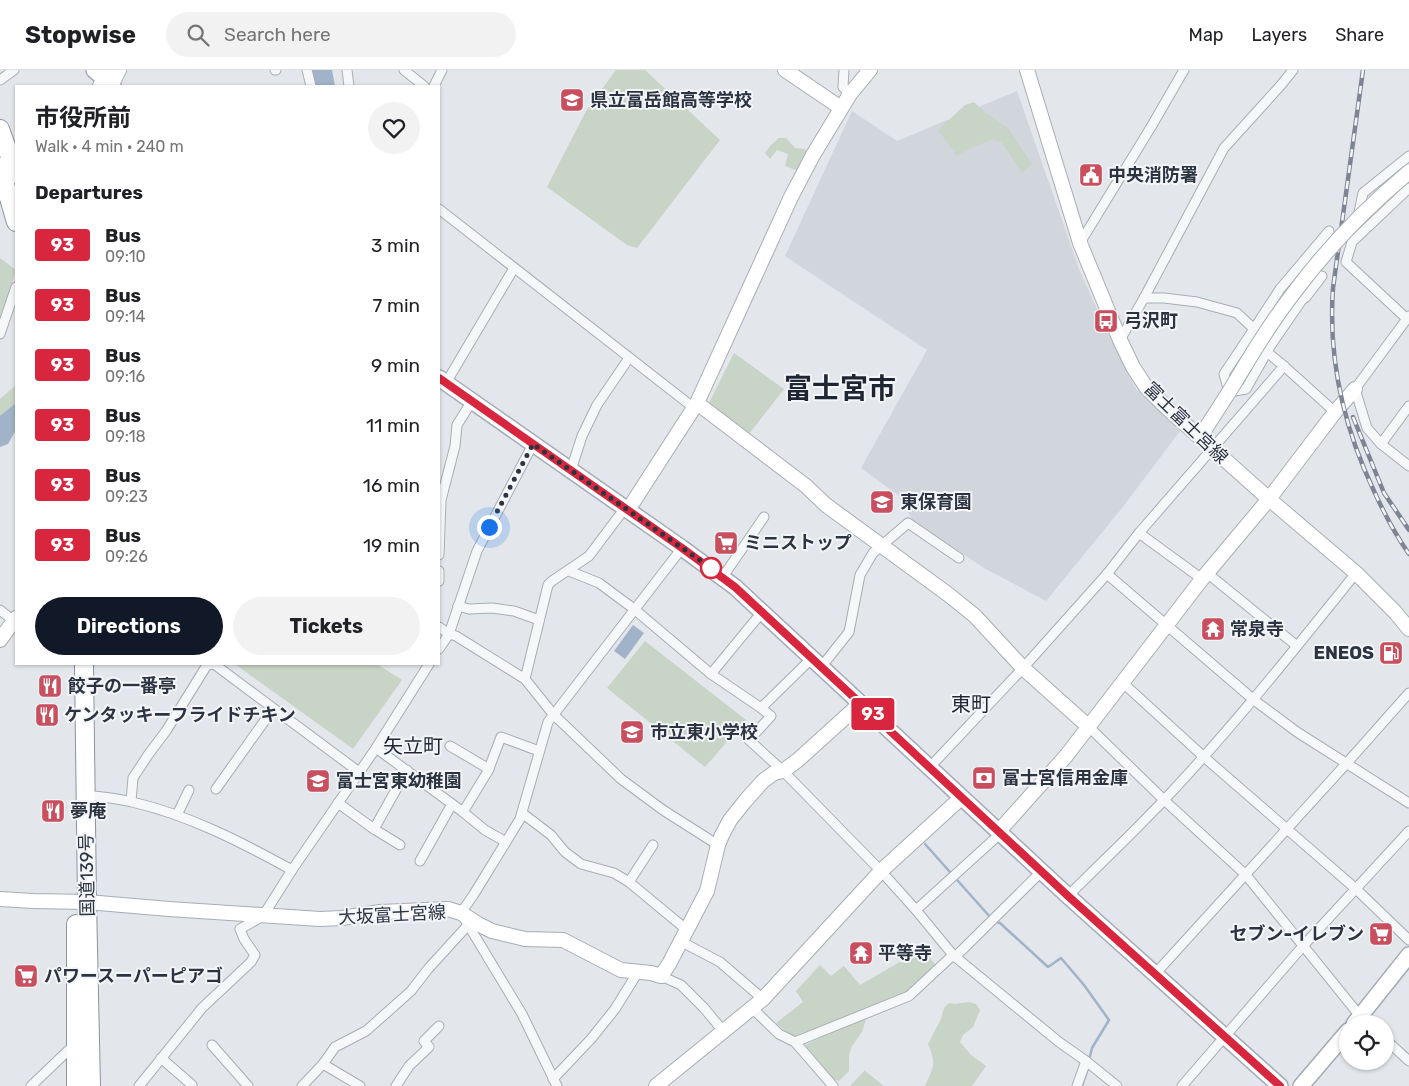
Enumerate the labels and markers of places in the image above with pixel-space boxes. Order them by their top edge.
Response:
school or university icon: 県立富岳館高等学校 [559,87,585,113]
place label: 県立富岳館高等学校 [590,89,752,111]
public building icon: 中央消防署 [1078,162,1104,188]
place label: 中央消防署 [1108,164,1198,186]
bus stop icon: 弓沢町 [1093,308,1119,334]
place label: 弓沢町 [1124,310,1178,332]
school or university icon: 東保育園 [869,489,895,515]
place label: 東保育園 [900,491,972,513]
supermarket icon: ミニストップ [713,530,739,556]
place label: ミニストップ [744,532,852,554]
unlabelled marker [700,557,722,579]
temple icon: 常泉寺 [1200,616,1226,642]
place label: 常泉寺 [1230,618,1284,640]
fuel station icon: ENEOS [1378,640,1404,666]
place label: ENEOS [1313,642,1374,664]
restaurant icon: 餃子の一番亭 [37,673,63,699]
place label: 餃子の一番亭 [67,675,176,697]
restaurant icon: ケンタッキーフライドチキン [34,702,60,728]
place label: ケンタッキーフライドチキン [64,704,296,726]
school or university icon: 市立東小学校 [619,719,645,745]
place label: 市立東小学校 [650,721,758,743]
bank icon: 富士宮信用金庫 [971,765,997,791]
place label: 富士宮信用金庫 [1002,767,1128,789]
school or university icon: 富士宮東幼稚園 [305,768,331,794]
place label: 富士宮東幼稚園 [336,770,462,792]
restaurant icon: 夢庵 [40,798,66,824]
place label: 夢庵 [70,800,106,822]
supermarket icon: セブン-イレブン [1368,921,1394,947]
place label: セブン-イレブン [1229,923,1364,945]
temple icon: 平等寺 [848,940,874,966]
place label: 平等寺 [878,942,932,964]
supermarket icon: パワースーパーピアゴ [13,963,39,989]
place label: パワースーパーピアゴ [44,965,223,987]

